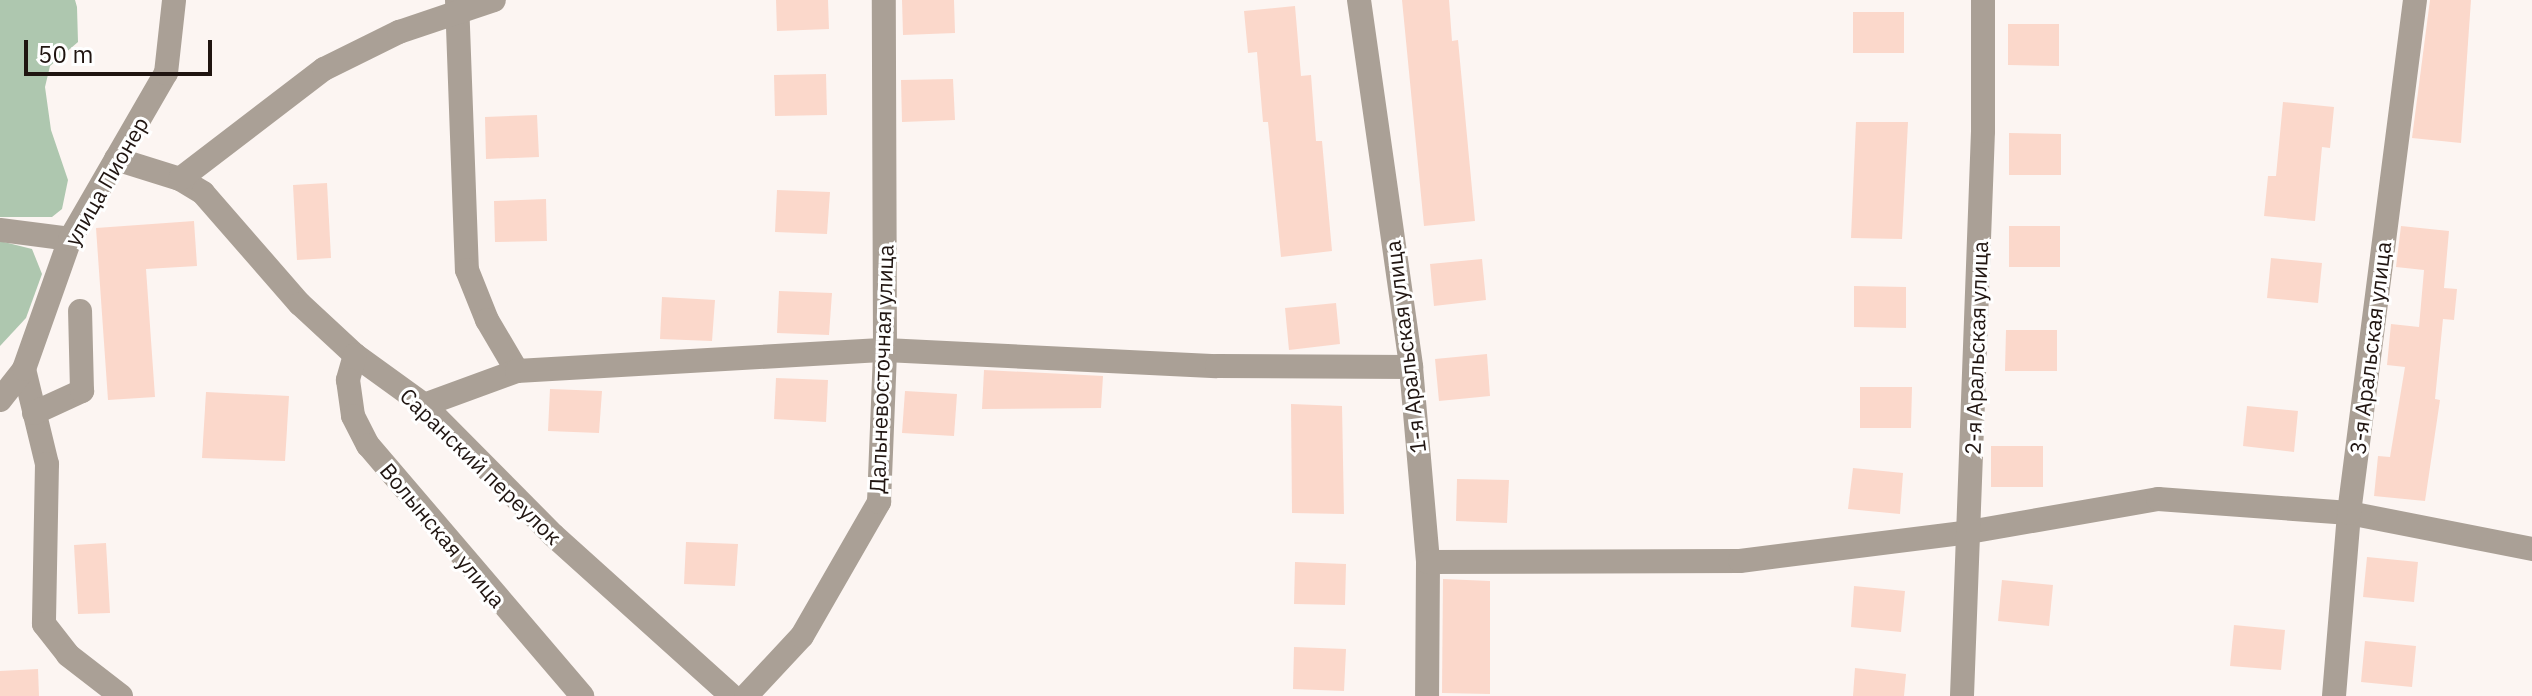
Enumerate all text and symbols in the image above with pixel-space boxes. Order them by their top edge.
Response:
scale bar [28,24,216,74]
text: 50 m [38,38,93,70]
street label: улица Пионер [58,112,154,250]
street label: 1-я Аральская улица [1379,239,1431,455]
street label: 2-я Аральская улица [1959,240,1993,456]
street label: 3-я Аральская улица [2344,240,2396,456]
street label: Дальневосточная улица [863,244,899,494]
street label: Саранский переулок [395,382,567,550]
street label: Волынская улица [375,457,511,613]

